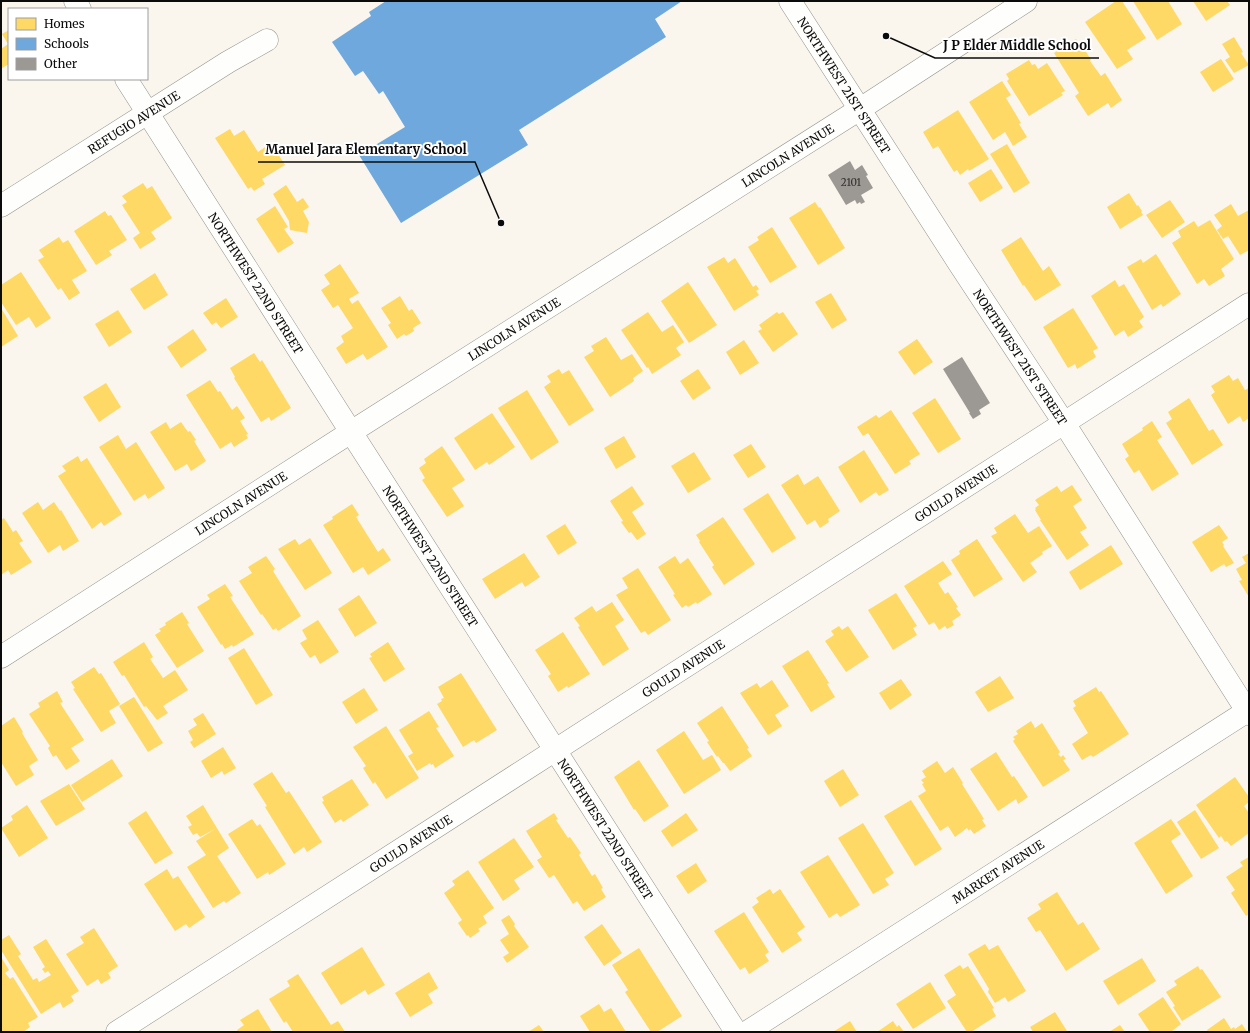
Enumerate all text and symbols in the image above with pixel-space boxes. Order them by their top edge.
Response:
legend [8,8,148,80]
street label: NORTHWEST 21ST STREET [795,14,894,157]
text: Homes [44,16,85,31]
callout: J P Elder Middle School [935,33,1099,58]
text: Schools [44,36,89,51]
text: J P Elder Middle School [942,37,1091,54]
text: Other [44,56,78,71]
street label: REFUGIO AVENUE [85,87,183,157]
street label: LINCOLN AVENUE [739,120,837,190]
callout: Manuel Jara Elementary School [258,137,475,162]
text: Manuel Jara Elementary School [265,141,467,158]
house number: 2101 [841,176,862,189]
street label: NORTHWEST 22ND STREET [206,210,307,357]
street label: NORTHWEST 21ST STREET [970,286,1071,428]
street label: LINCOLN AVENUE [465,294,563,363]
street label: GOULD AVENUE [912,460,1000,525]
street label: LINCOLN AVENUE [192,468,290,538]
street label: NORTHWEST 22ND STREET [380,483,482,630]
street label: GOULD AVENUE [639,636,727,700]
street label: NORTHWEST 22ND STREET [555,755,657,903]
street label: GOULD AVENUE [367,811,455,875]
street label: MARKET AVENUE [949,836,1047,906]

